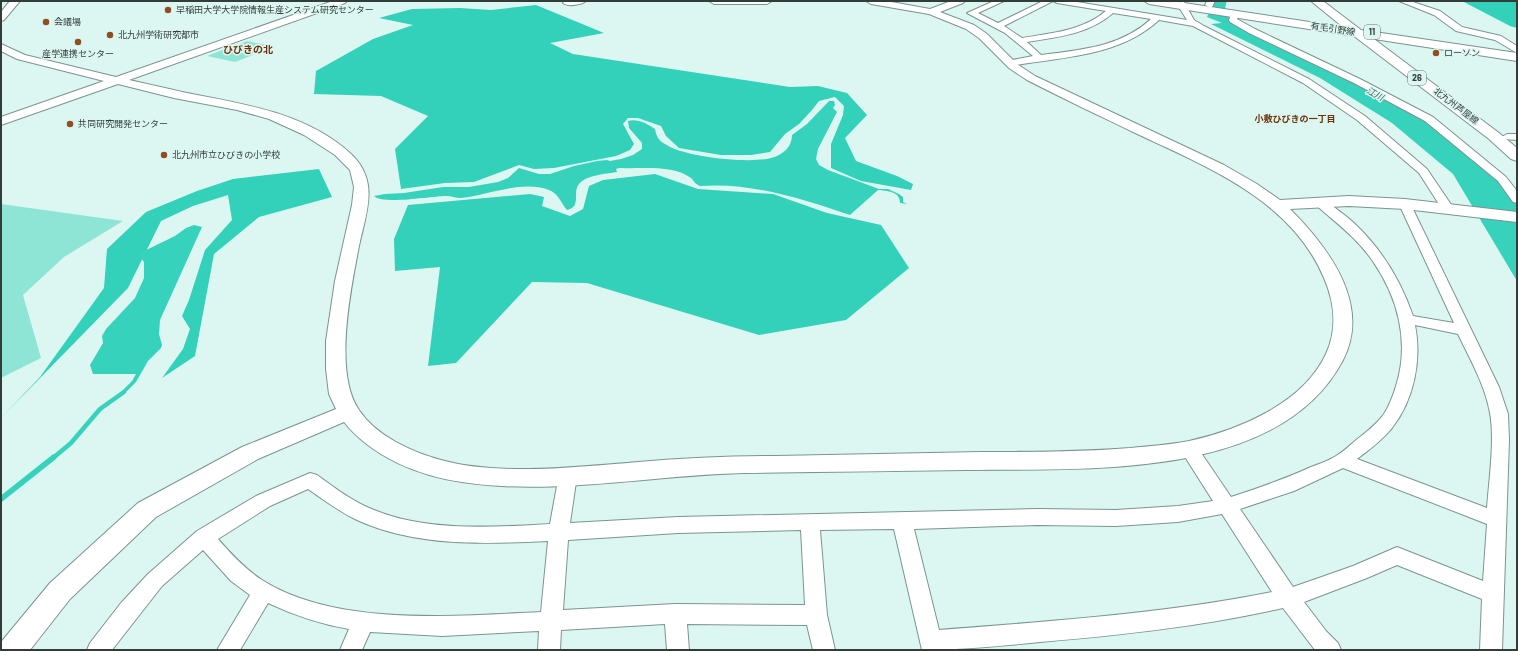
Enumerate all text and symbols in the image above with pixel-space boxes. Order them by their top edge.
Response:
place label: 早稲田大学大学院情報生産システム研究センター [176,4,374,15]
marker: 早稲田大学大学院情報生産システム研究センター [163,5,173,15]
place label: 会議場 [54,16,81,27]
marker: 会議場 [41,17,51,27]
street label: 有毛引野線 [1310,20,1357,38]
road number: 11 [1364,25,1380,39]
place label: 北九州学術研究都市 [118,29,199,40]
marker: 北九州学術研究都市 [105,30,115,40]
marker: 産学連携センター [73,37,83,47]
district label: ひびきの北 [223,43,273,55]
place label: ローソン [1444,47,1480,58]
place label: 産学連携センター [42,48,114,59]
marker: ローソン [1431,48,1441,58]
road number: 26 [1408,71,1426,85]
water label: 江川 [1365,84,1387,103]
street label: 北九州芦屋線 [1431,85,1482,127]
district label: 小敷ひびきの一丁目 [1254,113,1336,124]
place label: 共同研究開発センター [78,118,168,129]
marker: 共同研究開発センター [65,119,75,129]
place label: 北九州市立ひびきの小学校 [172,149,280,160]
marker: 北九州市立ひびきの小学校 [159,150,169,160]

